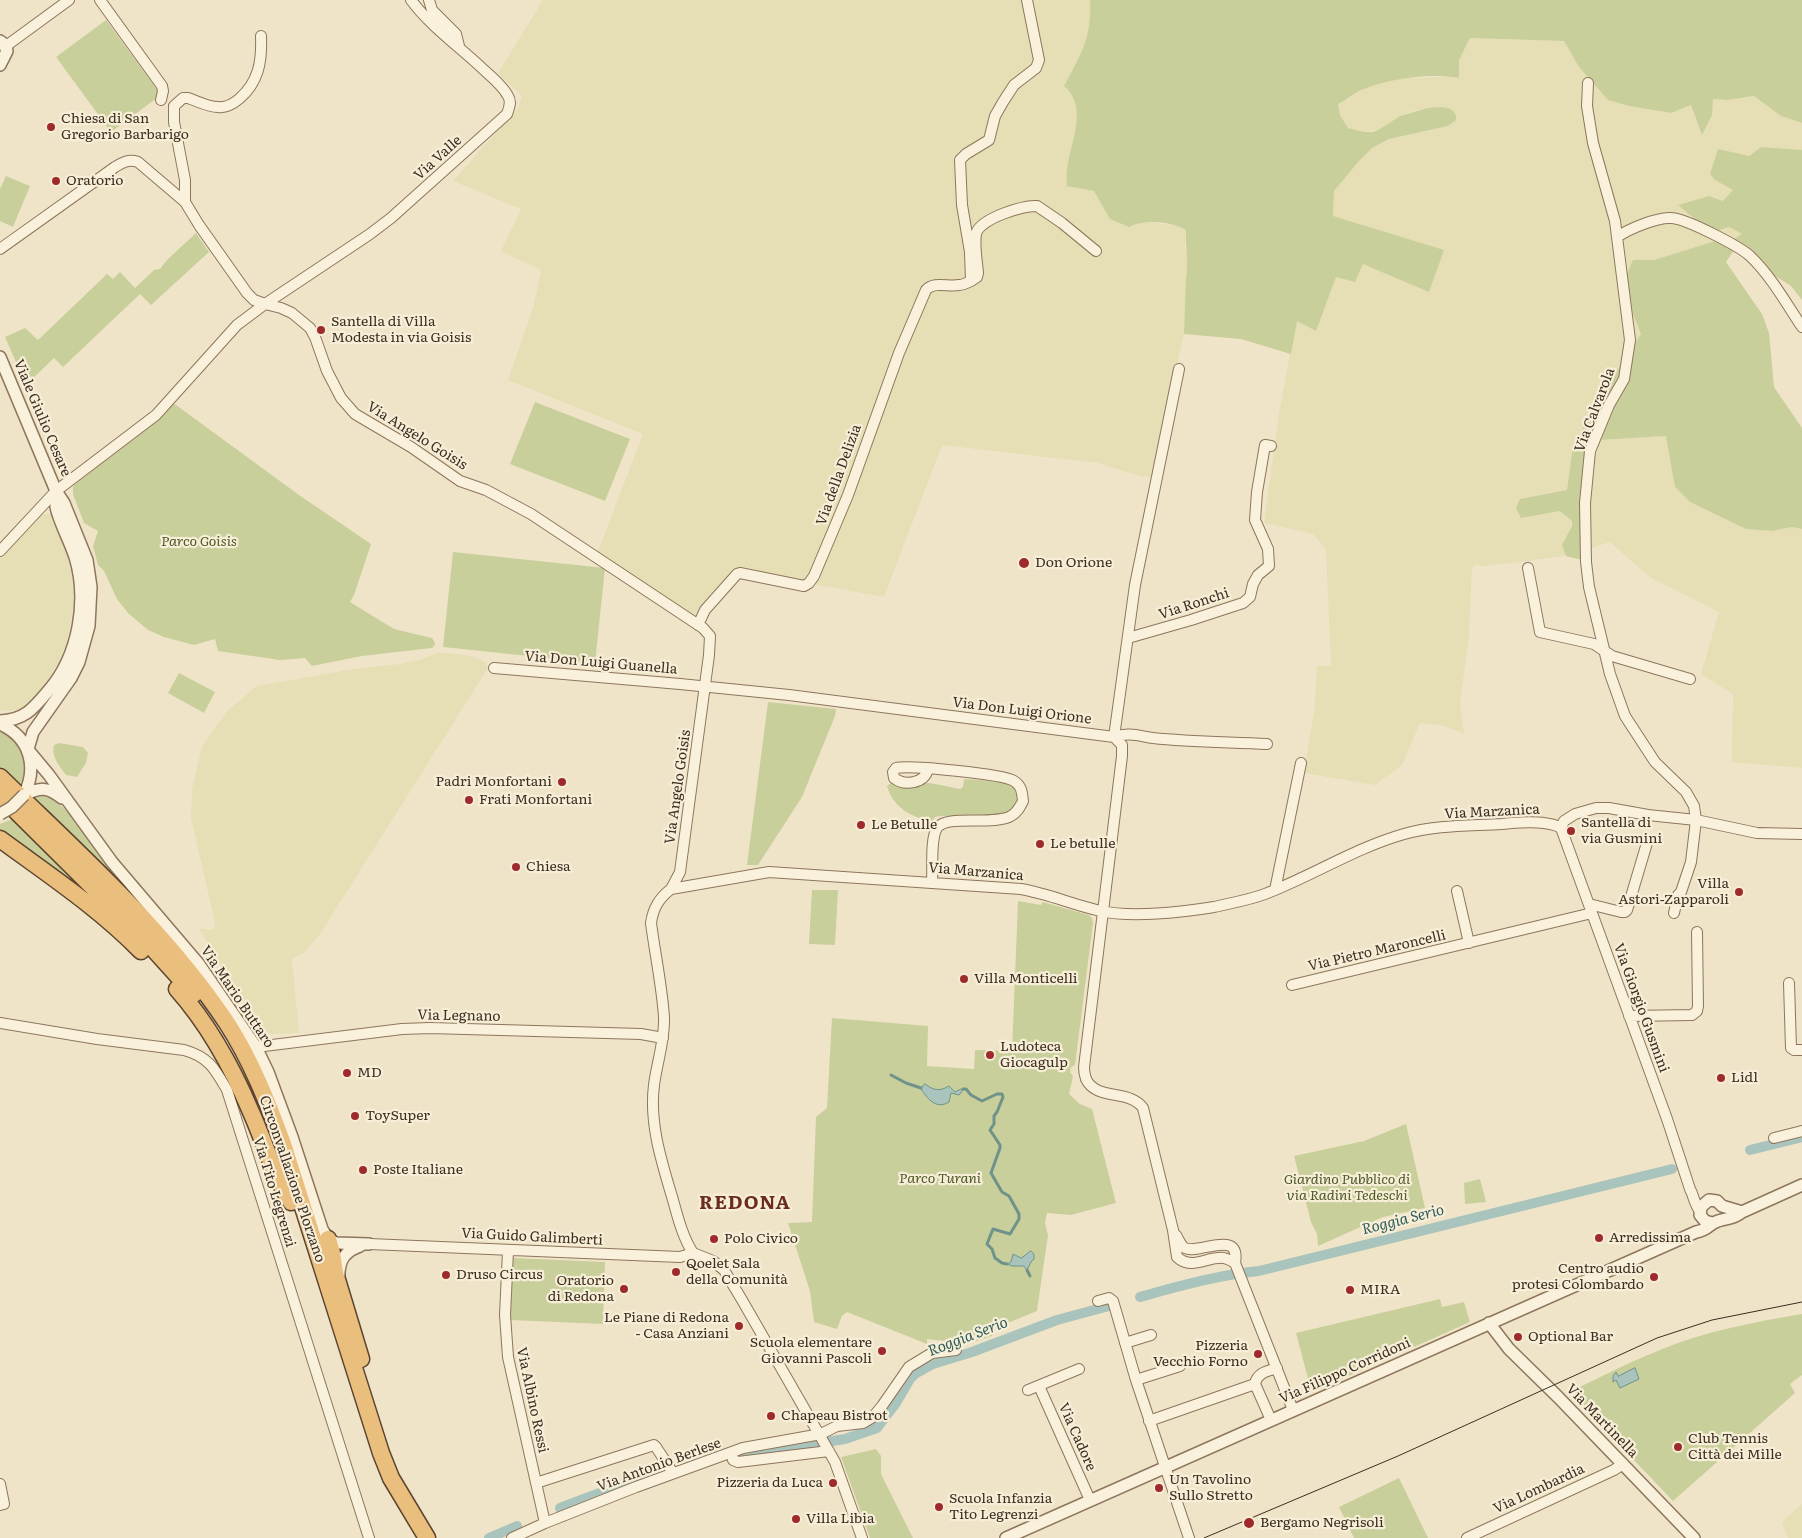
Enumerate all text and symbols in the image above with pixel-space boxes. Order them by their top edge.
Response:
place label: Chiesa di San Gregorio Barbarigo [61,111,189,144]
marker: Chiesa di San Gregorio Barbarigo [45,121,57,133]
street label: Via Valle [411,132,465,184]
place label: Oratorio [66,173,124,189]
marker: Oratorio [50,175,62,187]
place label: Santella di Villa Modesta in via Goisis [331,314,471,347]
marker: Santella di Villa Modesta in via Goisis [315,324,327,336]
street label: Viale Giulio Cesare [10,357,74,479]
street label: Via Calvarola [1571,366,1619,454]
street label: Via Angelo Goisis [364,398,470,474]
street label: Via della Delizia [813,422,865,528]
park label: Parco Goisis [161,534,237,550]
place label: Don Orione [1035,555,1112,571]
marker: Don Orione [1017,556,1031,570]
street label: Via Ronchi [1157,585,1231,623]
street label: Via Don Luigi Guanella [524,648,678,678]
street label: Via Don Luigi Orione [952,694,1092,728]
street label: Via Angelo Goisis [662,729,694,845]
place label: Padri Monfortani [436,774,552,790]
marker: Padri Monfortani [556,776,568,788]
place label: Frati Monfortani [479,792,592,808]
marker: Frati Monfortani [463,794,475,806]
street label: Via Marzanica [1444,801,1540,823]
place label: Santella di via Gusmini [1581,815,1662,848]
place label: Le Betulle [871,817,937,833]
marker: Le Betulle [855,819,867,831]
marker: Santella di via Gusmini [1565,825,1577,837]
place label: Le betulle [1050,836,1115,852]
marker: Le betulle [1034,838,1046,850]
place label: Chiesa [526,859,571,875]
street label: Via Marzanica [928,859,1024,885]
marker: Chiesa [510,861,522,873]
place label: Villa Astori-Zapparoli [1618,876,1729,909]
marker: Villa Astori-Zapparoli [1733,886,1745,898]
street label: Via Pietro Maroncelli [1306,927,1448,975]
street label: Via Giorgio Gusmini [1610,941,1672,1075]
street label: Via Mario Buttaro [197,943,277,1051]
place label: Villa Monticelli [974,971,1078,987]
marker: Villa Monticelli [958,973,970,985]
street label: Via Legnano [417,1007,501,1025]
place label: Ludoteca Giocagulp [1000,1039,1068,1072]
marker: Ludoteca Giocagulp [984,1049,996,1061]
place label: MD [357,1065,382,1081]
marker: MD [341,1067,353,1079]
place label: Lidl [1731,1070,1758,1086]
marker: Lidl [1715,1072,1727,1084]
street label: Circonvallazione Plorzano [256,1093,328,1265]
place label: ToySuper [365,1108,430,1124]
marker: ToySuper [349,1110,361,1122]
street label: Via Tito Legrenzi [249,1135,299,1249]
place label: Poste Italiane [373,1162,463,1178]
marker: Poste Italiane [357,1164,369,1176]
park label: Parco Turani [899,1171,981,1187]
park label: Giardino Pubblico di via Radini Tedeschi [1284,1172,1410,1204]
district label: REDONA [698,1192,792,1214]
water label: Roggia Serio [1360,1201,1446,1239]
street label: Via Guido Galimberti [461,1225,603,1249]
place label: Arredissima [1609,1230,1691,1246]
place label: Polo Civico [724,1231,798,1247]
marker: Arredissima [1593,1232,1605,1244]
marker: Polo Civico [708,1233,720,1245]
place label: Qoelet Sala della Comunità [686,1256,788,1288]
place label: Centro audio protesi Colombardo [1512,1261,1644,1294]
marker: Qoelet Sala della Comunità [670,1266,682,1278]
place label: Druso Circus [456,1267,543,1283]
marker: Druso Circus [440,1269,452,1281]
marker: Centro audio protesi Colombardo [1648,1271,1660,1283]
place label: Oratorio di Redona [548,1273,614,1305]
place label: MIRA [1360,1282,1400,1298]
marker: Oratorio di Redona [618,1283,630,1295]
marker: MIRA [1344,1284,1356,1296]
place label: Le Piane di Redona - Casa Anziani [604,1310,729,1342]
water label: Roggia Serio [925,1313,1011,1361]
marker: Le Piane di Redona - Casa Anziani [733,1320,745,1332]
place label: Optional Bar [1528,1329,1613,1345]
marker: Optional Bar [1512,1331,1524,1343]
street label: Via Filippo Corridoni [1277,1334,1413,1408]
place label: Scuola elementare Giovanni Pascoli [750,1335,872,1368]
place label: Pizzeria Vecchio Forno [1153,1338,1248,1370]
marker: Scuola elementare Giovanni Pascoli [876,1345,888,1357]
street label: Via Albino Ressi [513,1346,551,1454]
marker: Pizzeria Vecchio Forno [1252,1348,1264,1360]
street label: Via Martinella [1562,1380,1642,1462]
street label: Via Cadore [1055,1400,1099,1474]
place label: Chapeau Bistrot [781,1408,888,1424]
marker: Chapeau Bistrot [765,1410,777,1422]
place label: Club Tennis Città dei Mille [1688,1431,1782,1464]
street label: Via Antonio Berlese [595,1435,723,1495]
marker: Club Tennis Città dei Mille [1672,1441,1684,1453]
street label: Via Lombardia [1491,1461,1587,1517]
place label: Un Tavolino Sullo Stretto [1169,1472,1253,1504]
place label: Pizzeria da Luca [717,1475,823,1491]
marker: Pizzeria da Luca [827,1477,839,1489]
marker: Un Tavolino Sullo Stretto [1153,1482,1165,1494]
place label: Scuola Infanzia Tito Legrenzi [949,1491,1052,1524]
marker: Scuola Infanzia Tito Legrenzi [933,1501,945,1513]
place label: Villa Libia [806,1511,875,1527]
marker: Villa Libia [790,1513,802,1525]
place label: Bergamo Negrisoli [1260,1515,1384,1531]
marker: Bergamo Negrisoli [1242,1516,1256,1530]

